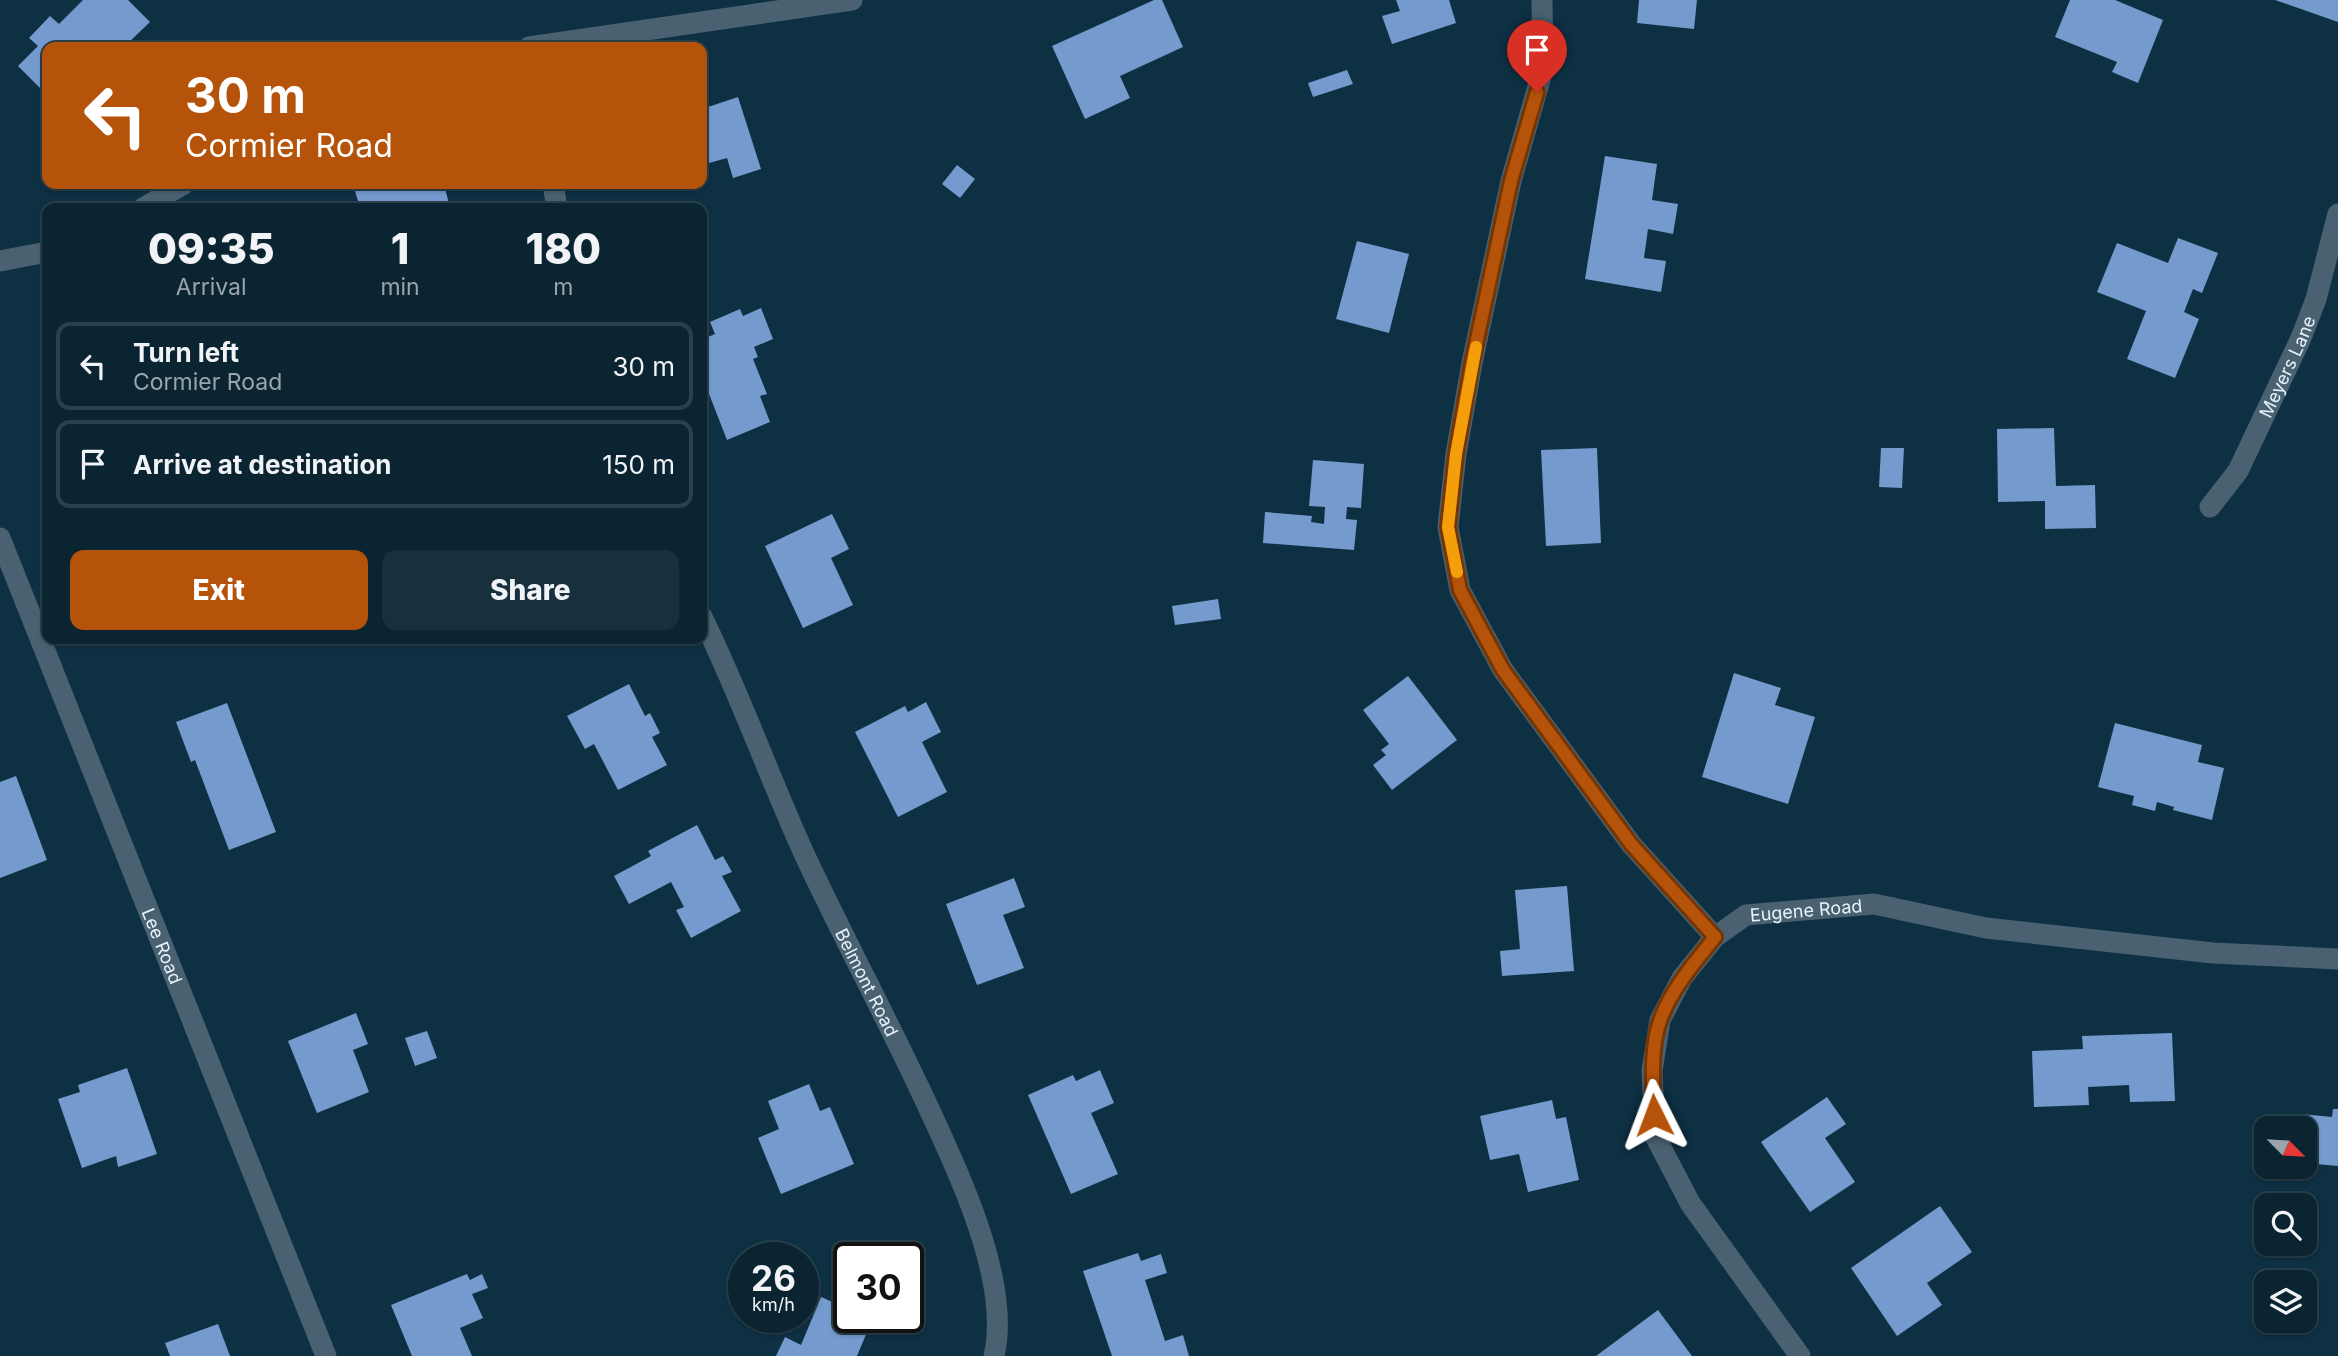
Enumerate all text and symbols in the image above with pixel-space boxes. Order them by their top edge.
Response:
pin [1507,20,1567,92]
icon: arrive [1518,31,1556,69]
text: 30 m [185,66,306,125]
icon: left [70,70,161,161]
text: Cormier Road [185,126,393,165]
text: 09:35 [148,223,275,274]
text: 1 [391,223,409,274]
text: 180 [526,223,601,274]
text: Arrival [176,273,247,301]
text: min [380,273,420,301]
text: m [553,273,573,301]
street label: Meyers Lane [2254,313,2319,421]
text: Turn left [133,337,239,368]
icon: left [74,347,112,385]
text: 30 m [612,351,675,382]
text: Cormier Road [133,368,282,396]
icon: arrive [74,445,112,483]
text: Arrive at destination [133,449,392,480]
text: 150 m [602,449,675,480]
button: Exit [70,550,368,630]
button: Share [382,550,679,630]
street label: Eugene Road [1749,895,1863,925]
street label: Lee Road [138,905,187,987]
street label: Belmont Road [831,925,903,1040]
position arrow [1617,1078,1691,1152]
north arrow [2254,1116,2317,1180]
map controls [2254,1116,2317,1333]
button: search [2254,1193,2317,1256]
speed limit sign: 30 [833,1242,924,1333]
text: 26 [751,1257,796,1299]
button: layers [2254,1270,2317,1333]
text: km/h [752,1294,795,1315]

